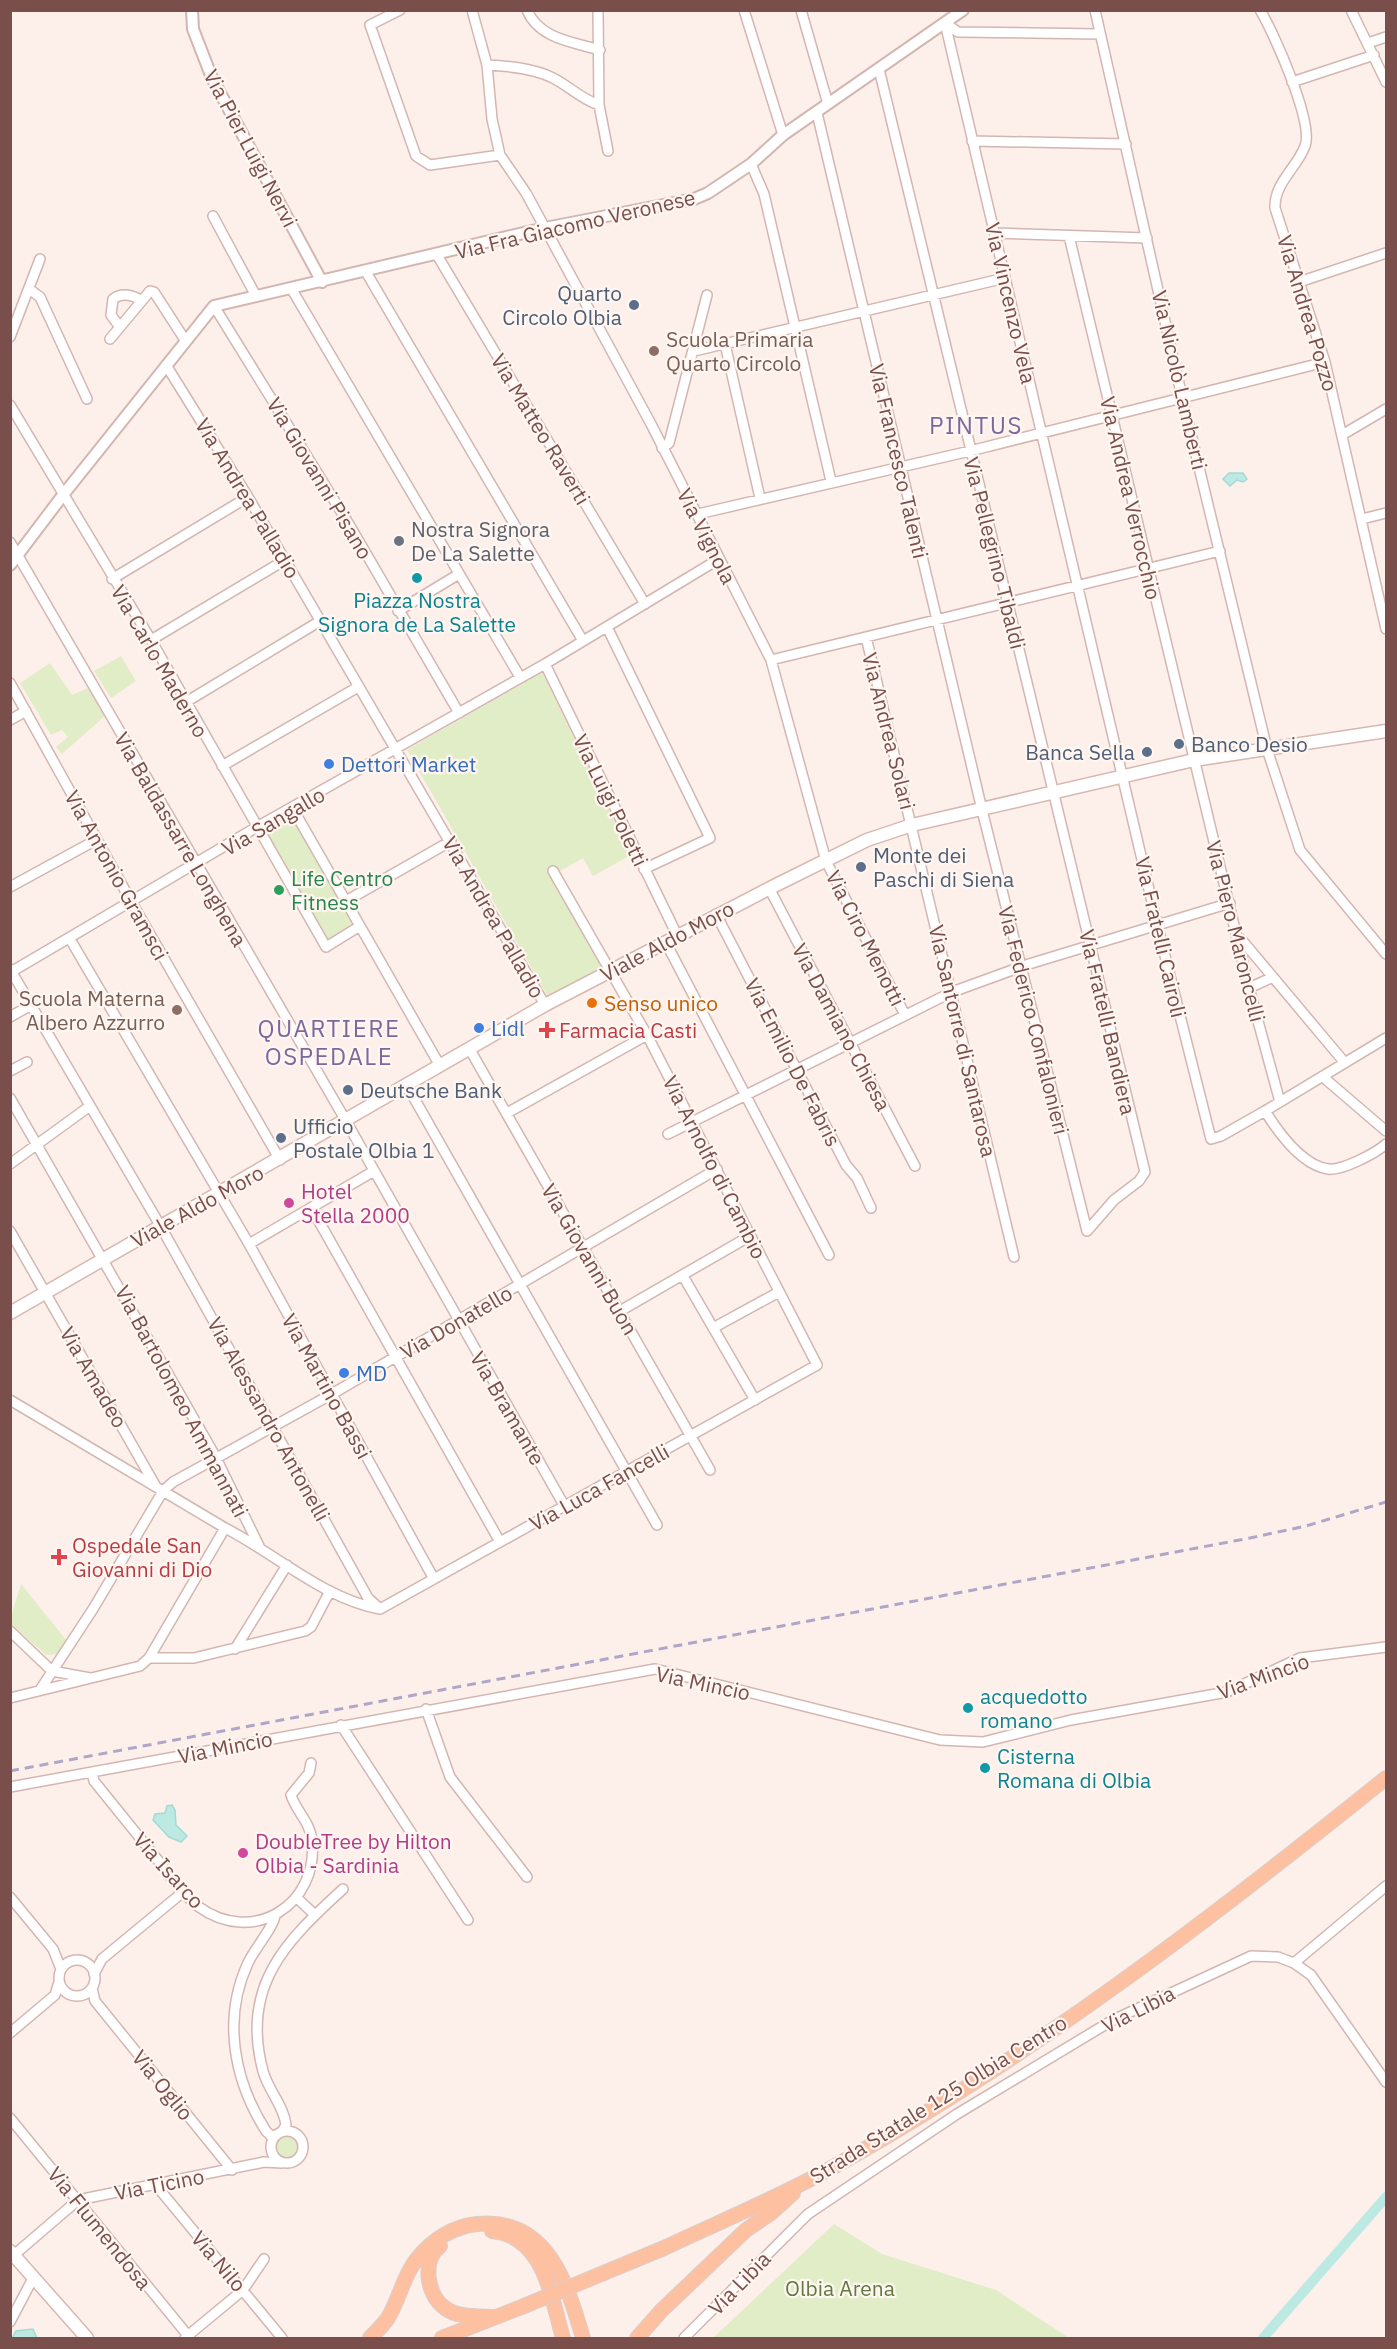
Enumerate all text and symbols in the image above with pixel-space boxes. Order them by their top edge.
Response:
street label: Via Pier Luigi Nervi [198,64,304,232]
street label: Via Fra Giacomo Veronese [452,183,698,265]
street label: Via Vincenzo Vela [979,219,1043,387]
street label: Via Andrea Pozzo [1271,231,1345,395]
place label: Quarto Circolo Olbia [502,279,622,331]
street label: Via Nicolò Lamberti [1146,288,1214,472]
marker: Quarto Circolo Olbia [627,298,641,312]
place label: Scuola Primaria Quarto Circolo [666,325,814,377]
marker: Scuola Primaria Quarto Circolo [647,344,661,358]
street label: Via Matteo Raverti [485,348,597,510]
street label: Via Francesco Talenti [863,361,935,561]
street label: Via Giovanni Pisano [261,392,379,564]
street label: Via Andrea Verrocchio [1094,394,1168,602]
district label: PINTUS [929,409,1023,441]
street label: Via Andrea Palladio [189,413,307,583]
street label: Via Pellegrino Tibaldi [958,454,1032,652]
street label: Via Vignola [671,483,743,589]
place label: Nostra Signora De La Salette [411,515,550,567]
marker: Nostra Signora De La Salette [392,534,406,548]
marker: Piazza Nostra Signora de La Salette [410,571,424,585]
street label: Via Carlo Maderno [105,580,215,742]
place label: Piazza Nostra Signora de La Salette [318,586,516,638]
street label: Via Andrea Solari [856,650,922,812]
street label: Via Baldassarre Longhena [108,727,254,951]
street label: Via Luigi Poletti [567,729,655,871]
place label: Banco Desio [1191,730,1308,758]
marker: Banco Desio [1172,737,1186,751]
place label: Banca Sella [1025,738,1135,766]
marker: Banca Sella [1140,745,1154,759]
place label: Dettori Market [341,750,476,778]
marker: Dettori Market [322,757,336,771]
street label: Via Sangallo [216,780,330,862]
street label: Via Antonio Gramsci [59,785,175,965]
street label: Via Andrea Palladio [436,831,552,1003]
street label: Via Piero Maroncelli [1200,837,1272,1025]
place label: Monte dei Paschi di Siena [873,841,1014,893]
street label: Via Fratelli Cairoli [1129,854,1193,1020]
marker: Monte dei Paschi di Siena [854,860,868,874]
place label: Life Centro Fitness [291,864,393,916]
street label: Via Ciro Menotti [820,865,912,1011]
marker: Life Centro Fitness [272,883,286,897]
street label: Viale Aldo Moro [595,894,739,988]
street label: Via Federico Confalonieri [992,903,1076,1137]
street label: Via Santorre di Santarosa [923,922,1003,1160]
street label: Via Fratelli Bandiera [1073,927,1143,1117]
street label: Via Damiano Chiesa [786,938,898,1116]
street label: Via Emilio De Fabris [738,973,848,1151]
place label: Scuola Materna Albero Azzurro [19,984,165,1036]
place label: Senso unico [604,989,718,1017]
marker: Senso unico [585,996,599,1010]
marker: Scuola Materna Albero Azzurro [170,1003,184,1017]
district label: QUARTIERE OSPEDALE [257,1012,401,1072]
place label: Lidl [491,1014,525,1042]
place label: Farmacia Casti [559,1016,697,1044]
marker: Lidl [472,1021,486,1035]
marker: Farmacia Casti [540,1023,554,1037]
street label: Via Arnolfo di Cambio [657,1070,773,1264]
place label: Deutsche Bank [360,1076,502,1104]
marker: Deutsche Bank [341,1083,355,1097]
place label: Ufficio Postale Olbia 1 [293,1112,435,1164]
marker: Ufficio Postale Olbia 1 [274,1131,288,1145]
street label: Viale Aldo Moro [126,1158,268,1254]
place label: Hotel Stella 2000 [301,1177,410,1229]
street label: Via Giovanni Buon [535,1178,645,1340]
marker: Hotel Stella 2000 [282,1196,296,1210]
street label: Via Donatello [395,1279,517,1365]
street label: Via Bartolomeo Ammannati [109,1280,255,1522]
street label: Via Martino Bassi [275,1308,379,1464]
street label: Via Alessandro Antonelli [201,1312,337,1526]
street label: Via Amadeo [54,1321,134,1433]
street label: Via Bramante [464,1346,552,1470]
place label: MD [356,1359,387,1387]
marker: MD [337,1366,351,1380]
street label: Via Luca Fancelli [524,1437,674,1537]
place label: Ospedale San Giovanni di Dio [72,1531,212,1583]
marker: Ospedale San Giovanni di Dio [50,1548,68,1566]
street label: Via Mincio [1213,1646,1313,1706]
street label: Via Mincio [653,1659,753,1707]
place label: acquedotto romano [980,1682,1087,1734]
marker: acquedotto romano [961,1701,975,1715]
street label: Via Mincio [175,1724,275,1770]
place label: Cisterna Romana di Olbia [997,1742,1151,1794]
marker: Cisterna Romana di Olbia [978,1761,992,1775]
street label: Via Isarco [127,1826,211,1914]
place label: DoubleTree by Hilton Olbia - Sardinia [255,1827,452,1879]
marker: DoubleTree by Hilton Olbia - Sardinia [236,1846,250,1860]
street label: Via Libia [1097,1979,1179,2039]
street label: Strada Statale 125 Olbia Centro [804,2008,1072,2190]
street label: Via Oglio [126,2044,200,2126]
street label: Via Flumendosa [42,2161,158,2295]
street label: Via Ticino [112,2162,206,2206]
street label: Via Nilo [185,2225,253,2297]
street label: Via Libia [702,2245,776,2321]
park label: Olbia Arena [785,2274,895,2302]

